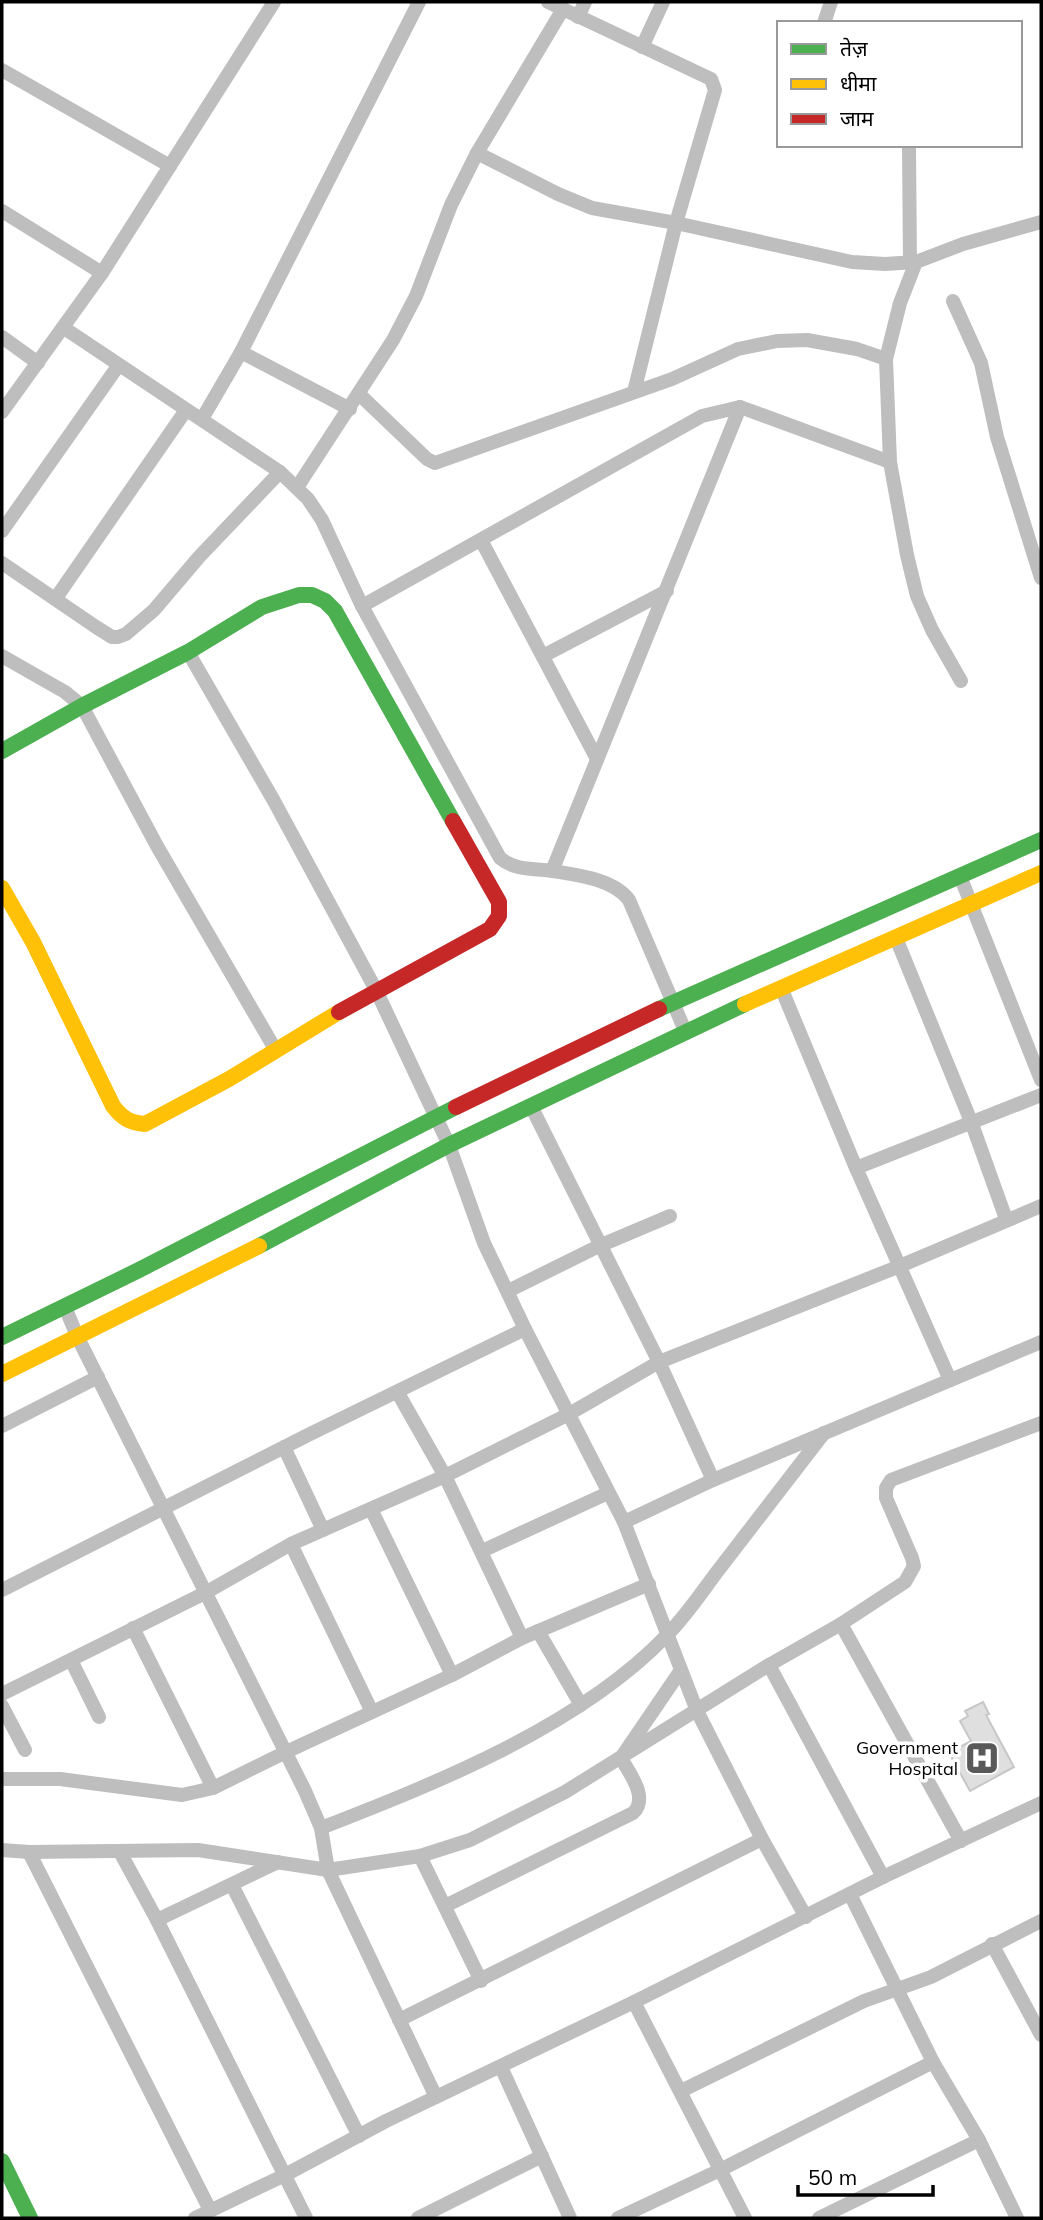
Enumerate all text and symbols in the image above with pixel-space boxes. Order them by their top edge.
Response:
legend [777,21,1022,147]
text: तेज़ [840,35,868,61]
text: धीमा [840,70,877,96]
text: जाम [840,105,874,131]
place label: Government Hospital [856,1736,958,1780]
hospital icon: Government Hospital [963,1739,1001,1777]
scale bar [798,2154,933,2198]
text: 50 m [808,2164,857,2190]

